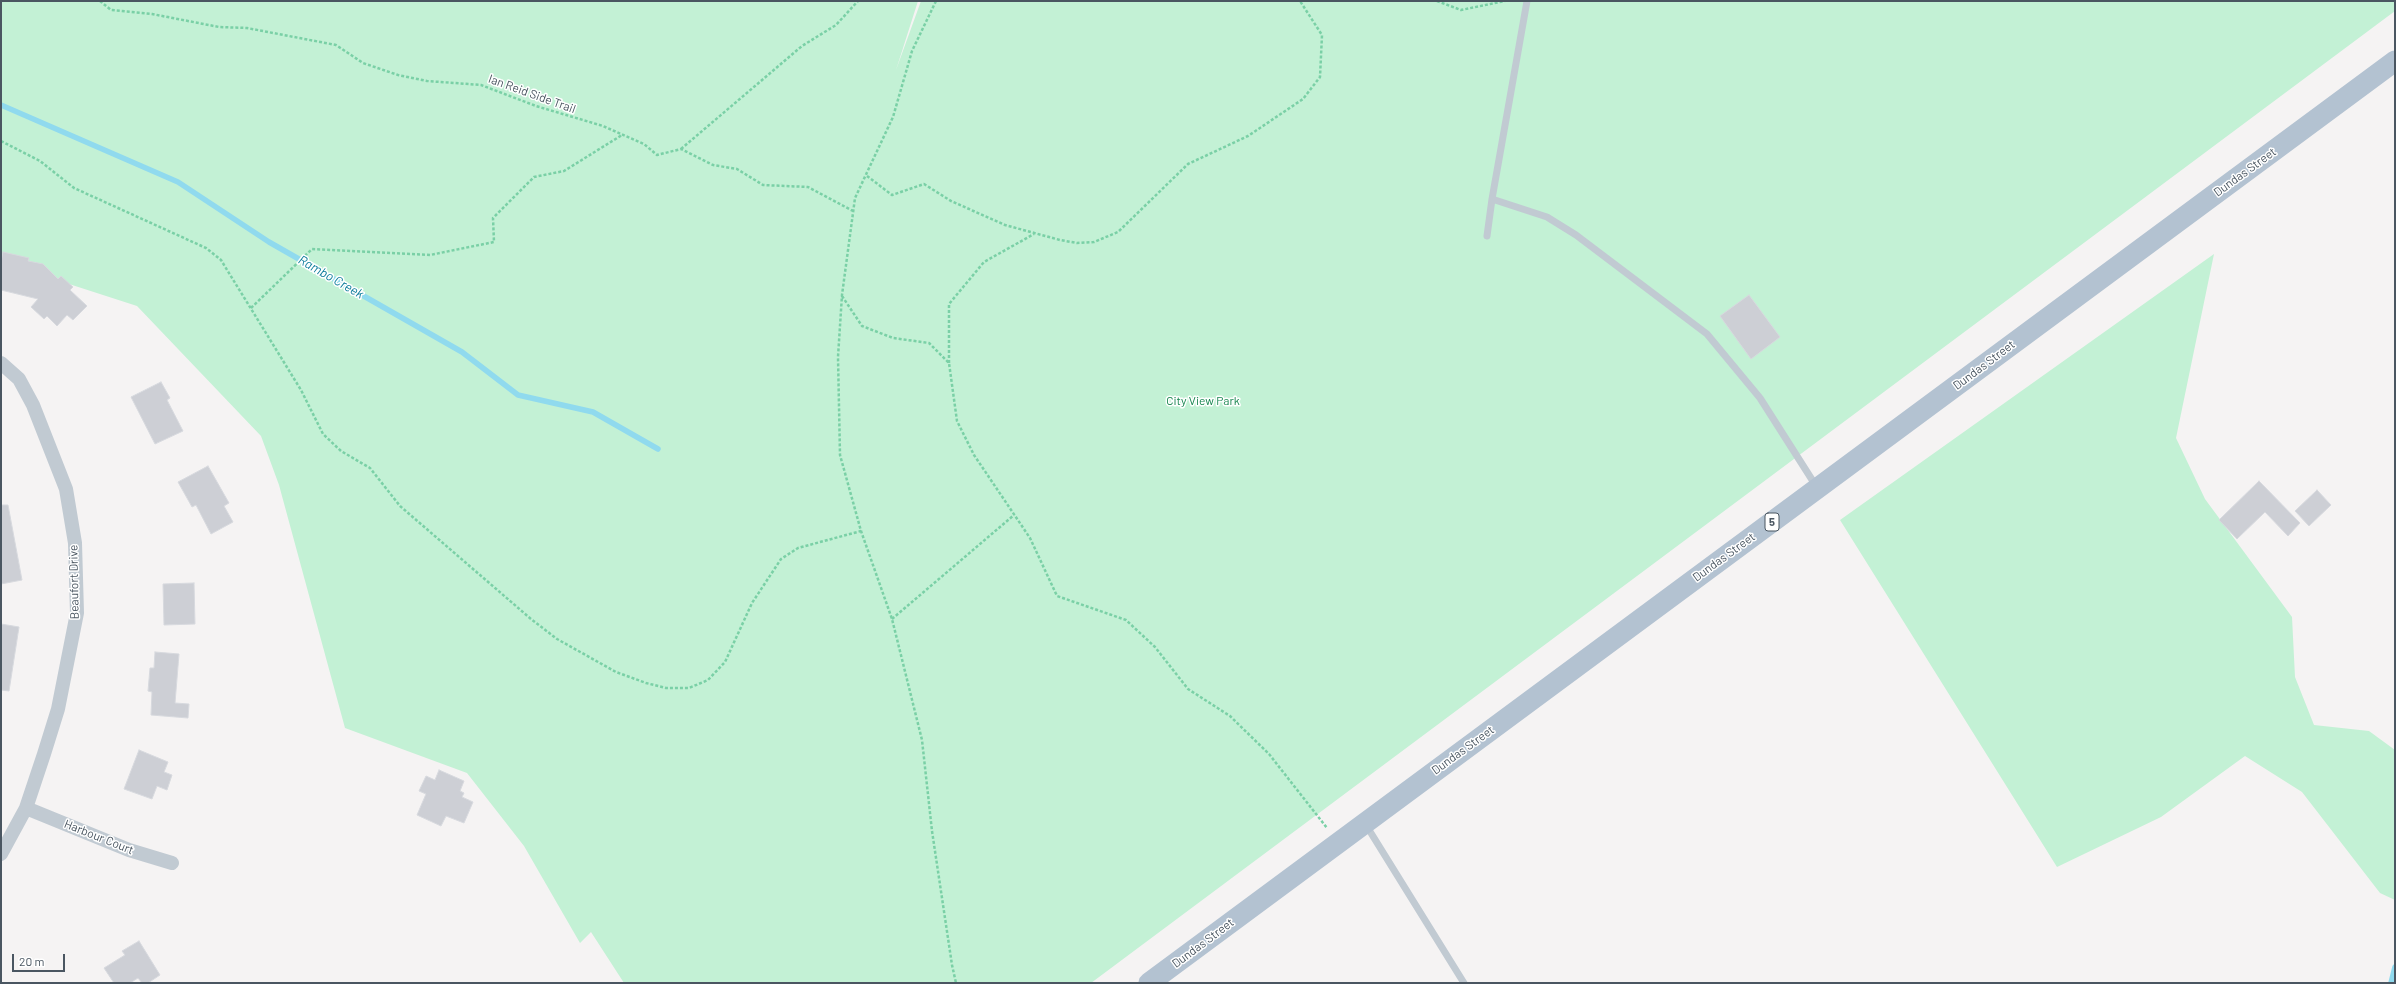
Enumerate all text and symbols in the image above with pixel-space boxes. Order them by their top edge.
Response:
street label: Ian Reid Side Trail [486,72,578,116]
street label: Dundas Street [2211,145,2279,199]
water label: Rambo Creek [295,252,367,302]
street label: Dundas Street [1950,337,2018,393]
park label: City View Park [1166,394,1240,408]
road number: 5 [1765,513,1779,531]
street label: Dundas Street [1690,530,1758,584]
street label: Beaufort Drive [66,545,82,619]
street label: Dundas Street [1429,723,1497,777]
street label: Harbour Court [62,817,136,857]
street label: Dundas Street [1169,915,1237,971]
scale bar [14,946,67,972]
text: 20 m [19,954,45,968]

